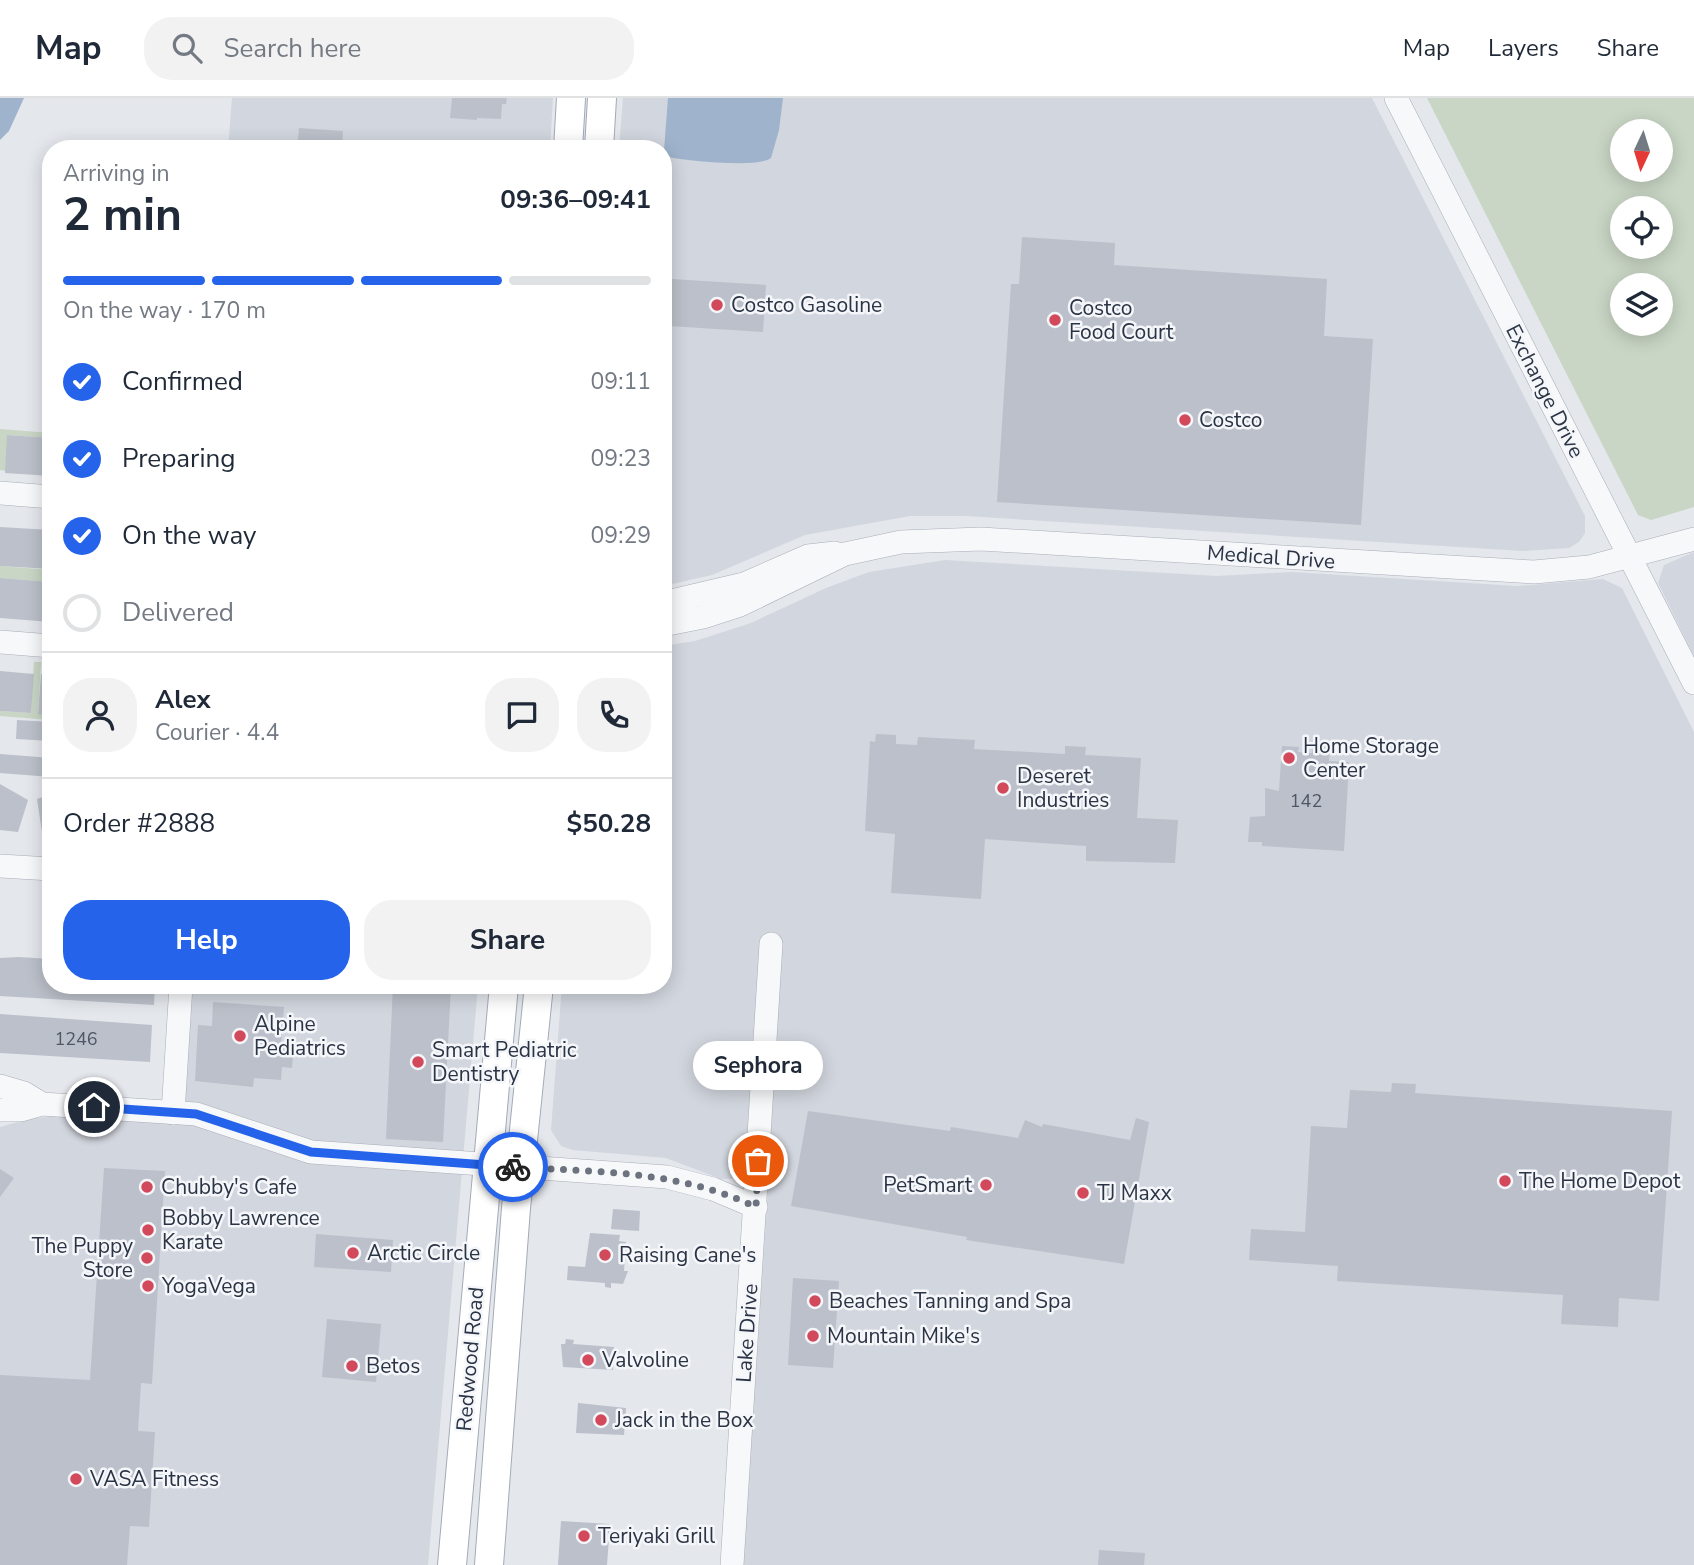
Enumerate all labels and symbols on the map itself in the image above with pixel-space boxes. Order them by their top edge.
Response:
north arrow [1610,119,1673,182]
place label: Costco Gasoline [731,291,882,319]
place label: Costco Food Court [1069,294,1174,346]
marker: Costco Gasoline [709,297,725,313]
marker: Costco Food Court [1047,312,1063,328]
street label: Exchange Drive [1499,319,1591,463]
place label: Costco [1199,406,1263,434]
marker: Costco [1177,412,1193,428]
street label: Medical Drive [1206,539,1336,575]
place label: Home Storage Center [1303,732,1439,784]
marker: Home Storage Center [1281,750,1297,766]
place label: Deseret Industries [1017,762,1109,814]
marker: Deseret Industries [995,780,1011,796]
house number: 142 [1290,789,1322,813]
place label: Alpine Pediatrics [254,1010,346,1062]
house number: 1246 [54,1027,98,1051]
marker: Alpine Pediatrics [232,1028,248,1044]
place label: Smart Pediatric Dentistry [432,1036,577,1088]
callout: Sephora [693,1042,823,1091]
marker: Smart Pediatric Dentistry [410,1054,426,1070]
pin [64,1077,124,1137]
pin [728,1131,788,1191]
courier [478,1132,548,1202]
place label: The Home Depot [1519,1167,1681,1195]
place label: PetSmart [883,1171,973,1199]
place label: Chubby's Cafe [161,1173,297,1201]
marker: The Home Depot [1497,1173,1513,1189]
marker: PetSmart [978,1177,994,1193]
marker: Chubby's Cafe [139,1179,155,1195]
place label: TJ Maxx [1097,1179,1172,1207]
marker: TJ Maxx [1075,1185,1091,1201]
place label: Bobby Lawrence Karate [162,1204,320,1256]
marker: Bobby Lawrence Karate [140,1222,156,1238]
place label: The Puppy Store [32,1232,133,1284]
place label: Arctic Circle [367,1239,480,1267]
place label: Raising Cane's [619,1241,756,1269]
marker: Arctic Circle [345,1245,361,1261]
marker: Raising Cane's [597,1247,613,1263]
marker: The Puppy Store [139,1250,155,1266]
place label: YogaVega [161,1272,256,1300]
marker: YogaVega [140,1278,156,1294]
street label: Lake Drive [730,1283,764,1383]
street label: Redwood Road [450,1286,490,1432]
place label: Beaches Tanning and Spa [829,1287,1071,1315]
marker: Beaches Tanning and Spa [807,1293,823,1309]
place label: Mountain Mike's [827,1322,980,1350]
marker: Mountain Mike's [805,1328,821,1344]
place label: Valvoline [601,1346,689,1374]
place label: Betos [366,1352,420,1380]
marker: Valvoline [580,1352,596,1368]
marker: Betos [344,1358,360,1374]
place label: Jack in the Box [614,1406,753,1434]
marker: Jack in the Box [593,1412,609,1428]
place label: VASA Fitness [89,1465,219,1493]
marker: VASA Fitness [68,1471,84,1487]
place label: Teriyaki Grill [598,1522,716,1550]
marker: Teriyaki Grill [576,1528,592,1544]

